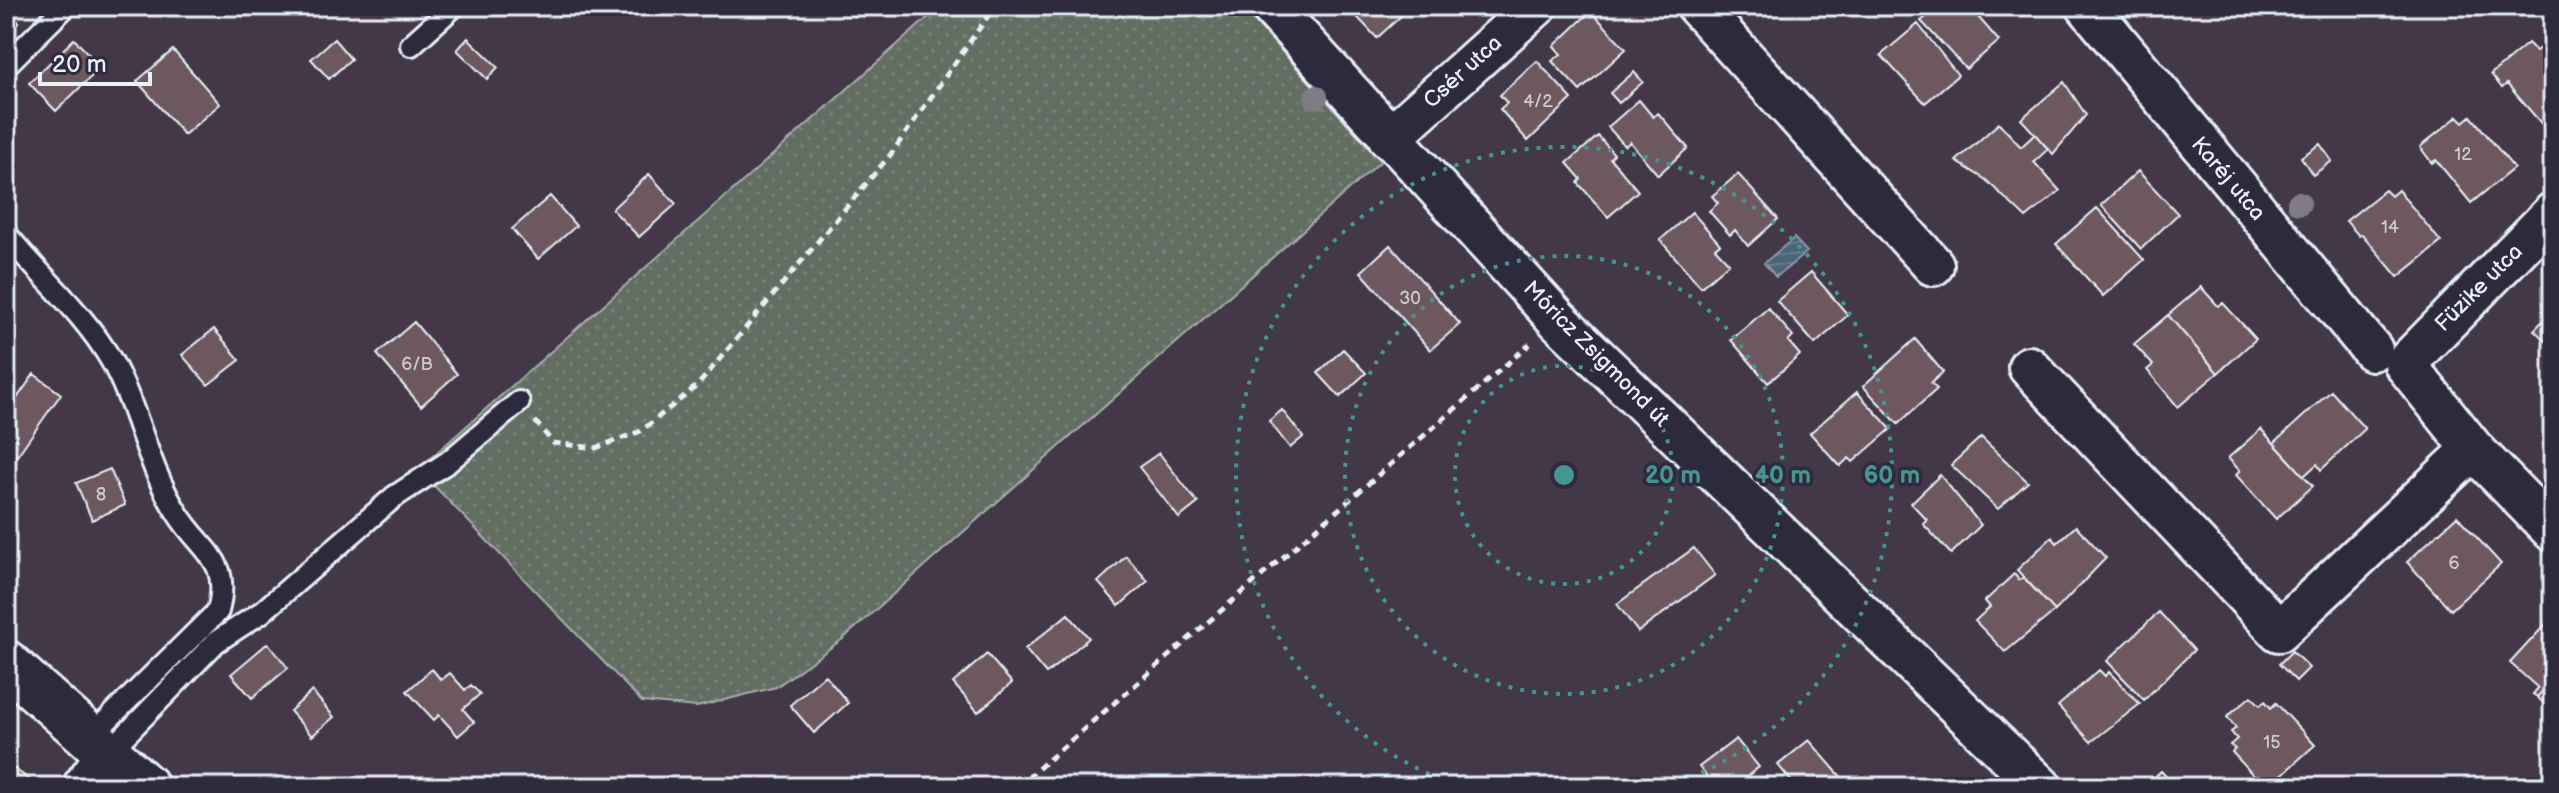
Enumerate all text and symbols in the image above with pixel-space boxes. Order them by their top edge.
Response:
street label: Csér utca [1418,30,1508,114]
scale bar [40,36,150,86]
text: 20 m [52,50,107,79]
house number: 4/2 [1523,91,1553,112]
street label: Karéj utca [2185,132,2271,226]
house number: 12 [2454,144,2472,165]
house number: 14 [2381,217,2399,238]
street label: Füzike utca [2430,239,2528,337]
street label: Móricz Zsigmond út [1517,275,1675,433]
house number: 30 [1399,288,1421,309]
house number: 6/B [401,354,433,375]
centre of rings [1550,461,1578,489]
text: 20 m [1645,461,1701,490]
text: 40 m [1755,461,1811,490]
text: 60 m [1864,461,1920,490]
house number: 8 [96,484,106,505]
house number: 6 [2449,553,2460,574]
house number: 15 [2263,732,2281,753]

